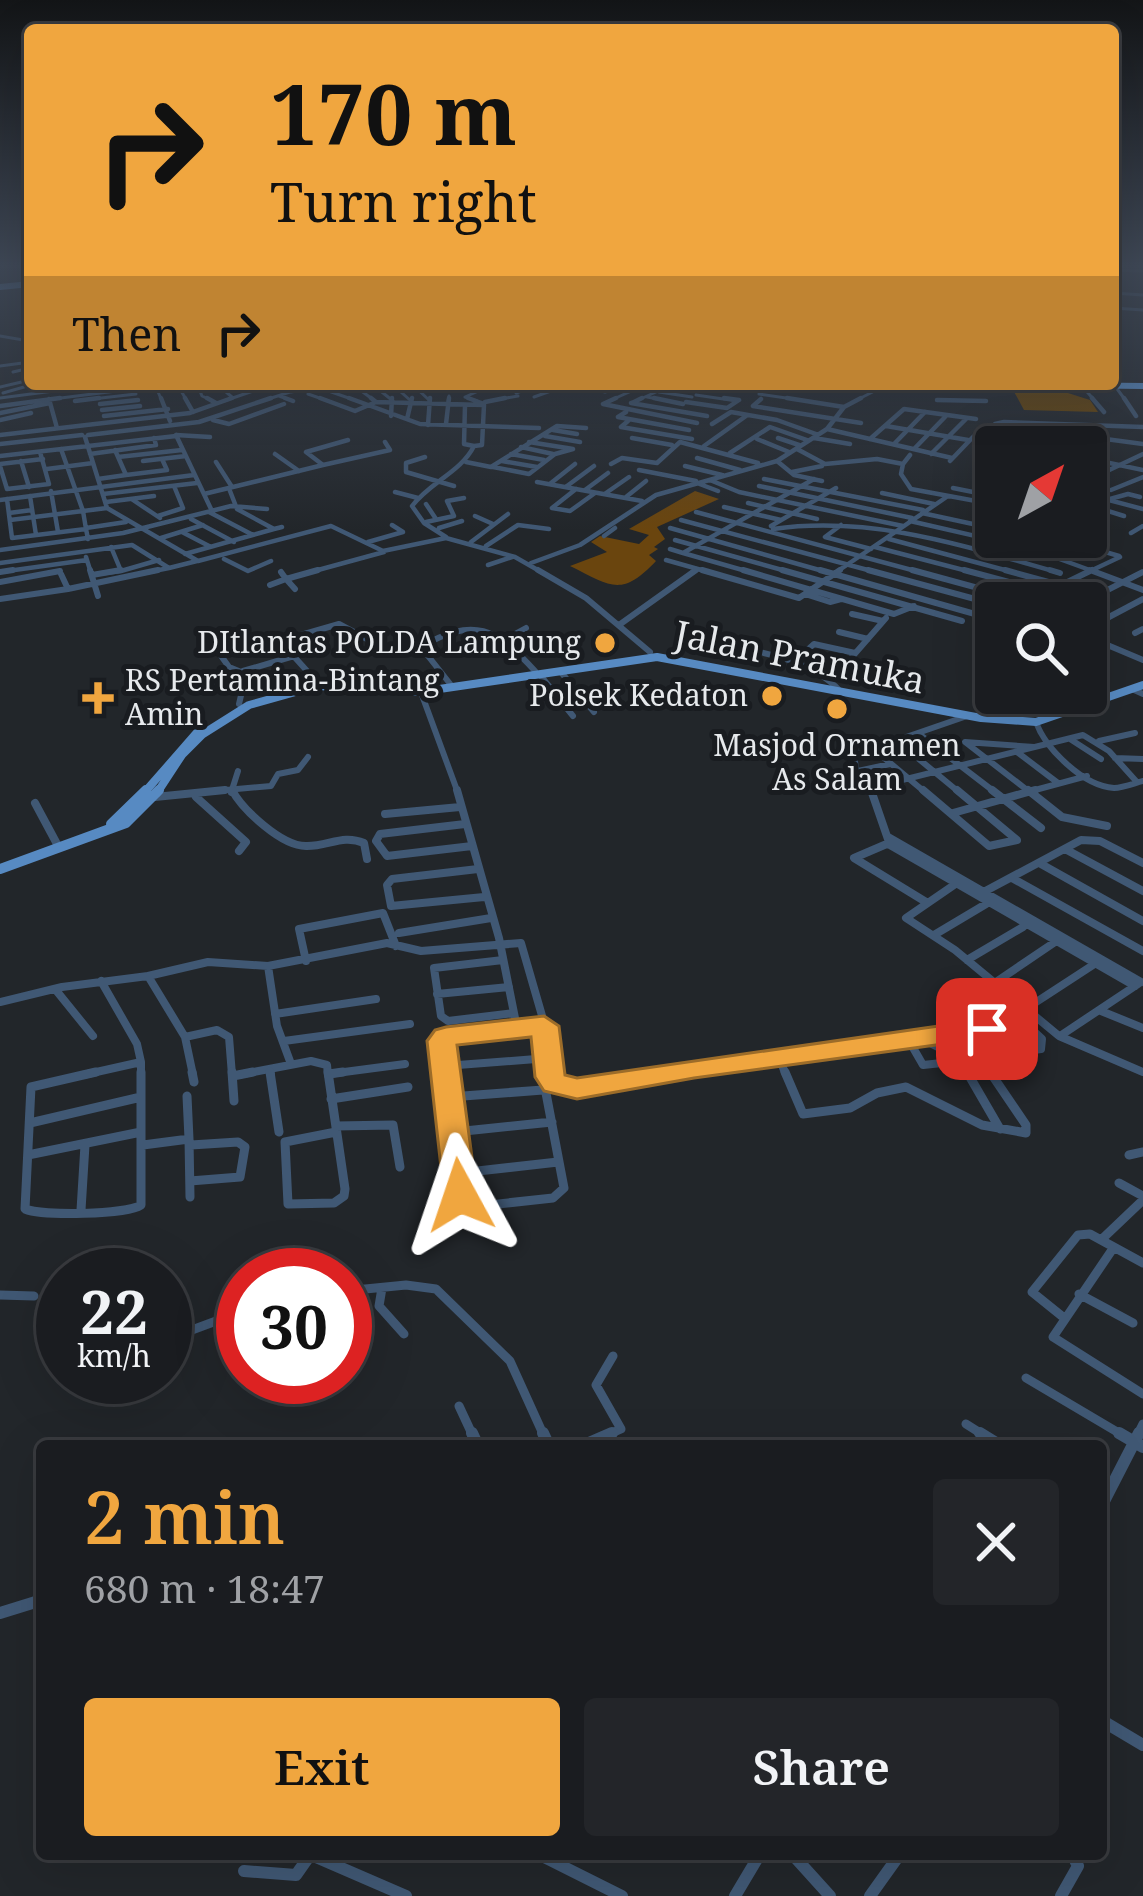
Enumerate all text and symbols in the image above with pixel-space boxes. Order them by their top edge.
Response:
text: 170 m [270,55,517,170]
icon: right [72,72,228,228]
text: Turn right [270,164,537,238]
icon: right [205,300,271,366]
text: Then [72,303,181,364]
north arrow [975,426,1107,558]
map controls [975,426,1107,714]
button: search [975,582,1107,714]
street label: Jalan Pramuka [670,608,929,705]
place label: DItlantas POLDA Lampung [197,621,581,662]
marker: DItlantas POLDA Lampung [592,630,618,656]
place label: RS Pertamina-Bintang Amin [125,659,440,734]
place label: Polsek Kedaton [529,674,748,715]
marker: RS Pertamina-Bintang Amin [82,682,114,714]
marker: Polsek Kedaton [759,683,785,709]
marker: Masjod Ornamen As Salam [824,696,850,722]
place label: Masjod Ornamen As Salam [713,724,961,799]
pin [936,978,1038,1080]
icon: arrive [954,996,1020,1062]
position arrow [397,1132,523,1258]
speed limit sign: 30 [216,1248,372,1404]
text: 22 [80,1270,148,1352]
text: km/h [77,1335,151,1376]
text: 2 min [84,1467,285,1565]
button: close [933,1479,1059,1605]
text: 680 m · 18:47 [84,1561,325,1614]
button: Exit [84,1698,560,1836]
button: Share [584,1698,1059,1836]

